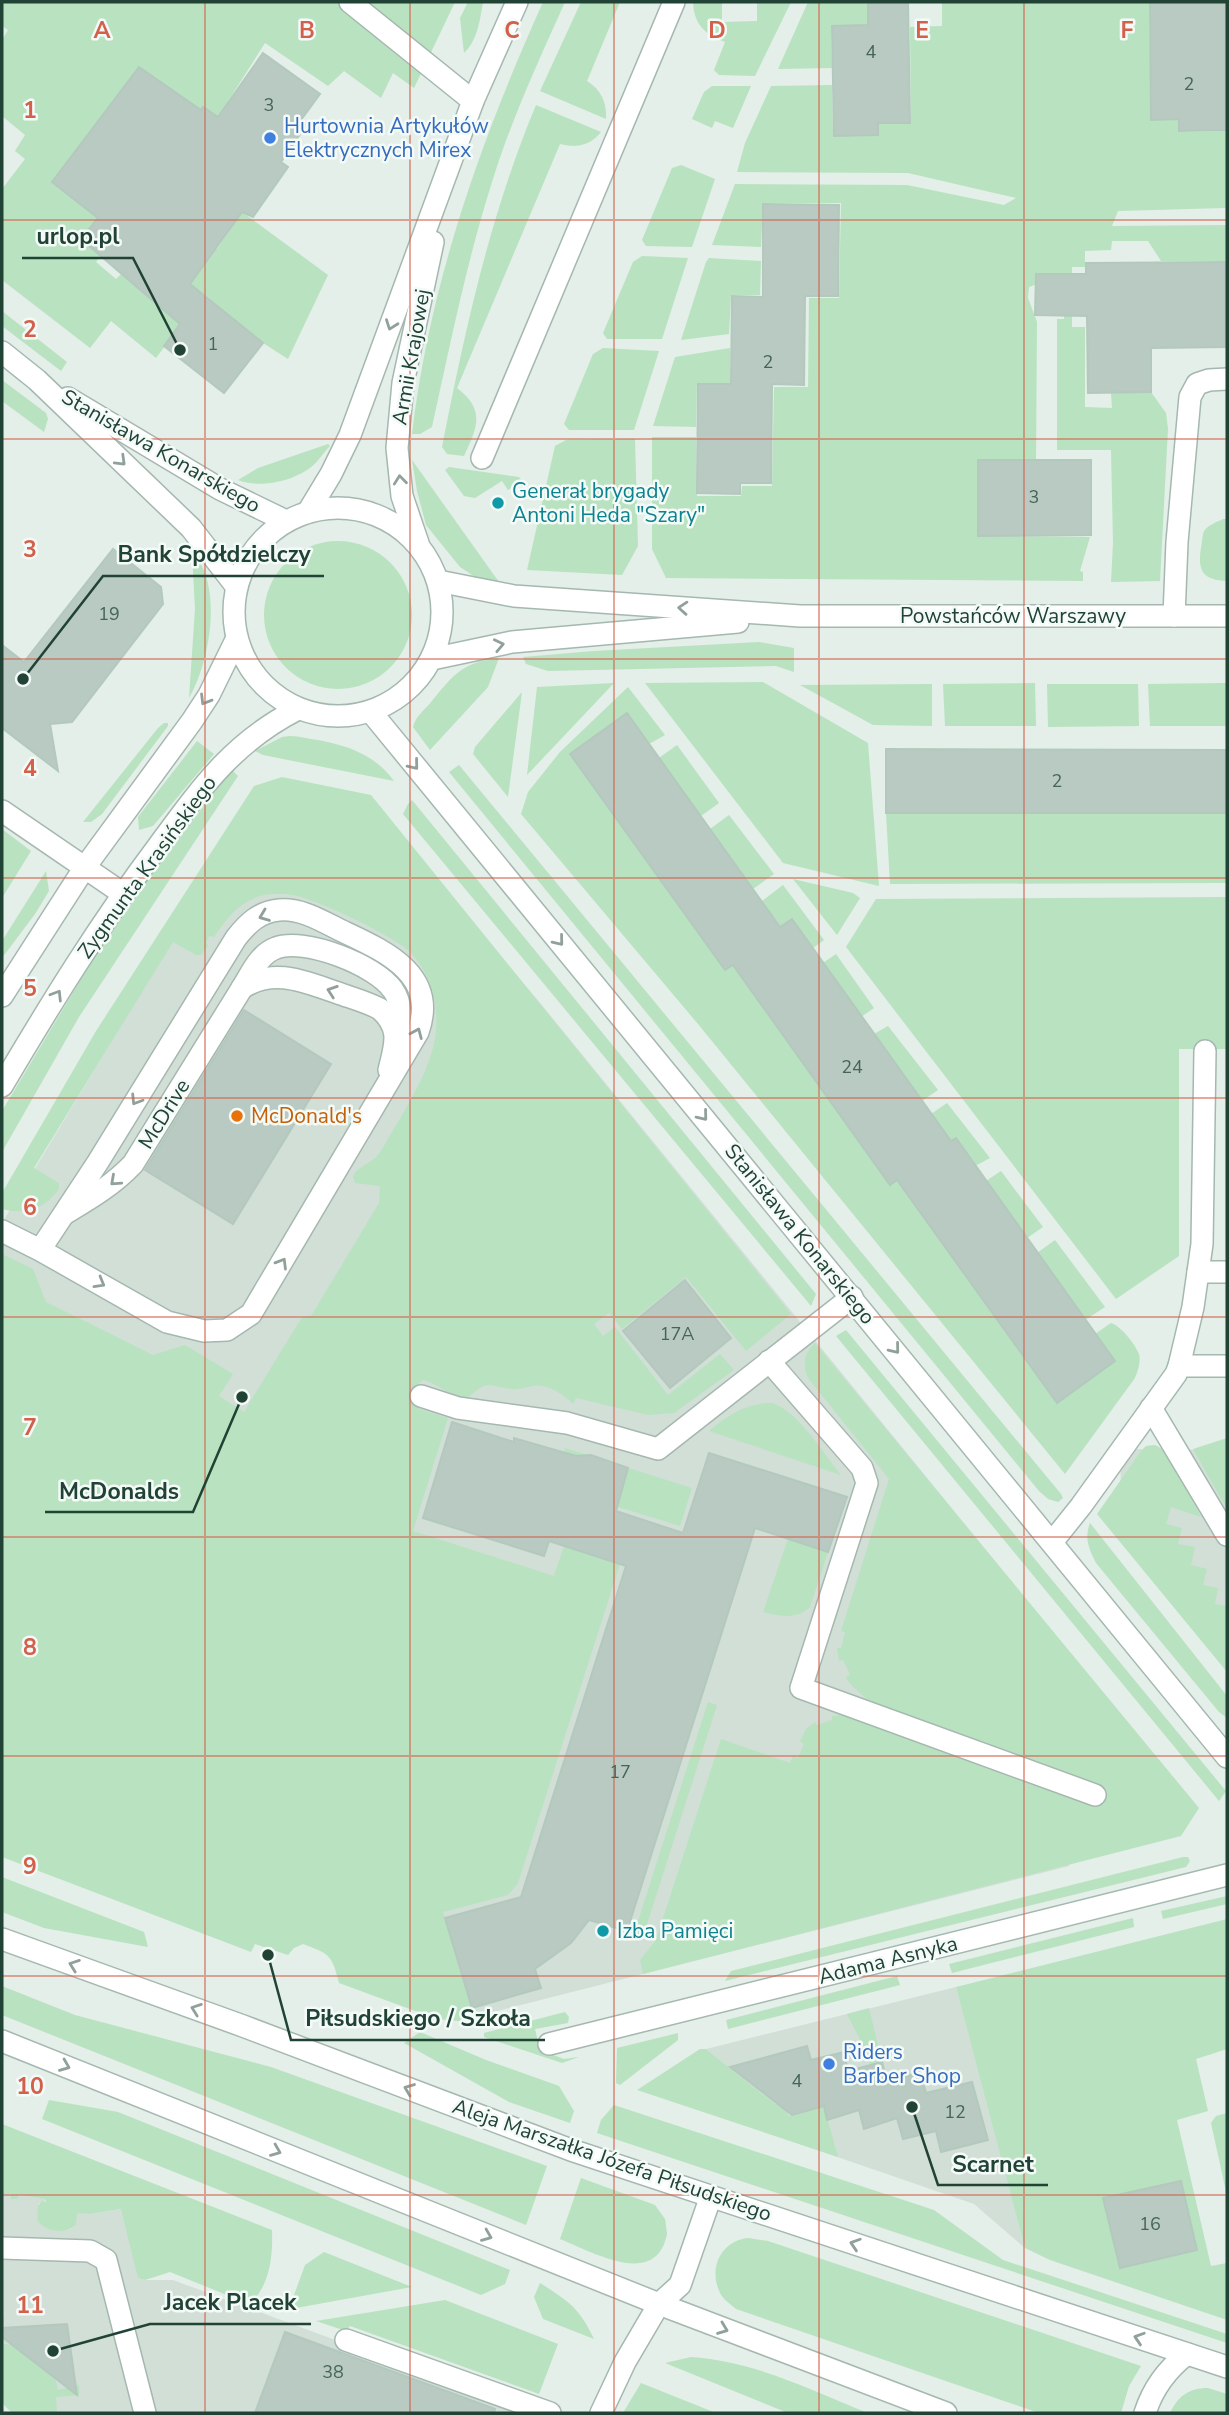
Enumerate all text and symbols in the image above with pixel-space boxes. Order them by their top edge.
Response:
text: A [93,15,111,46]
text: B [299,15,315,46]
text: C [504,15,520,46]
text: D [708,15,726,46]
text: E [915,15,929,46]
text: F [1121,15,1134,46]
house number: 4 [866,40,877,64]
house number: 2 [1184,72,1194,96]
house number: 3 [264,93,274,117]
text: 1 [23,95,37,126]
place label: Hurtownia Artykułów Elektrycznych Mirex [284,112,489,164]
marker: Hurtownia Artykułów Elektrycznych Mirex [262,130,278,146]
callout: urlop.pl [22,214,133,258]
text: urlop.pl [36,221,120,252]
street label: Armii Krajowej [385,287,437,427]
text: 2 [23,314,37,345]
one-way arrow [385,319,399,331]
house number: 1 [208,332,218,356]
house number: 2 [763,350,773,374]
street label: Stanisława Konarskiego [57,383,265,519]
one-way arrow [113,453,126,466]
one-way arrow [393,474,408,485]
place label: Generał brygady Antoni Heda "Szary" [512,477,705,529]
house number: 3 [1029,485,1039,509]
marker: Generał brygady Antoni Heda "Szary" [490,495,506,511]
callout: Bank Spółdzielczy [103,532,324,576]
text: 3 [23,534,37,565]
text: Bank Spółdzielczy [117,539,311,570]
one-way arrow [677,601,688,616]
house number: 19 [98,602,120,626]
street label: Powstańców Warszawy [900,602,1126,630]
one-way arrow [493,638,505,653]
one-way arrow [200,693,213,706]
text: 4 [23,753,37,784]
one-way arrow [406,757,419,769]
house number: 2 [1052,769,1062,793]
street label: Zygmunta Krasińskiego [71,770,223,964]
one-way arrow [259,907,271,921]
one-way arrow [551,932,563,945]
text: 5 [23,973,37,1004]
one-way arrow [326,985,338,999]
one-way arrow [48,990,61,1003]
one-way arrow [409,1028,423,1040]
house number: 24 [841,1055,863,1079]
street label: McDrive [132,1074,196,1154]
one-way arrow [132,1092,145,1105]
place label: McDonald's [251,1102,362,1130]
marker: McDonald's [229,1108,245,1124]
one-way arrow [695,1109,708,1121]
street label: Stanisława Konarskiego [718,1138,882,1330]
one-way arrow [111,1173,124,1185]
text: 6 [23,1192,37,1223]
one-way arrow [273,1257,286,1270]
one-way arrow [92,1275,105,1288]
house number: 17A [660,1322,694,1346]
one-way arrow [886,1341,899,1353]
text: 7 [23,1412,37,1443]
callout: McDonalds [45,1468,193,1512]
text: McDonalds [59,1476,179,1507]
text: 8 [23,1632,37,1663]
house number: 17 [609,1760,631,1784]
text: 9 [23,1851,37,1882]
place label: Izba Pamięci [617,1917,733,1945]
marker: Izba Pamięci [595,1923,611,1939]
street label: Adama Asnyka [815,1929,961,1991]
one-way arrow [68,1959,80,1973]
callout: Piłsudskiego / Szkoła [291,1996,545,2040]
text: Piłsudskiego / Szkoła [305,2003,531,2034]
one-way arrow [191,2004,203,2018]
place label: Riders Barber Shop [843,2038,961,2090]
marker: Riders Barber Shop [821,2056,837,2072]
one-way arrow [58,2058,70,2072]
house number: 4 [792,2069,803,2093]
text: 10 [16,2071,44,2102]
one-way arrow [404,2083,416,2097]
street label: Aleja Marszałka Józefa Piłsudskiego [449,2092,775,2228]
house number: 12 [944,2100,966,2124]
callout: Scarnet [938,2141,1048,2185]
one-way arrow [269,2143,281,2157]
text: Scarnet [952,2149,1034,2180]
house number: 16 [1139,2212,1161,2236]
one-way arrow [480,2228,492,2242]
one-way arrow [850,2238,862,2252]
callout: Jacek Placek [150,2280,311,2324]
text: Jacek Placek [163,2287,297,2318]
text: 11 [16,2290,44,2321]
one-way arrow [717,2320,729,2334]
one-way arrow [1133,2332,1146,2346]
house number: 38 [322,2360,344,2384]

